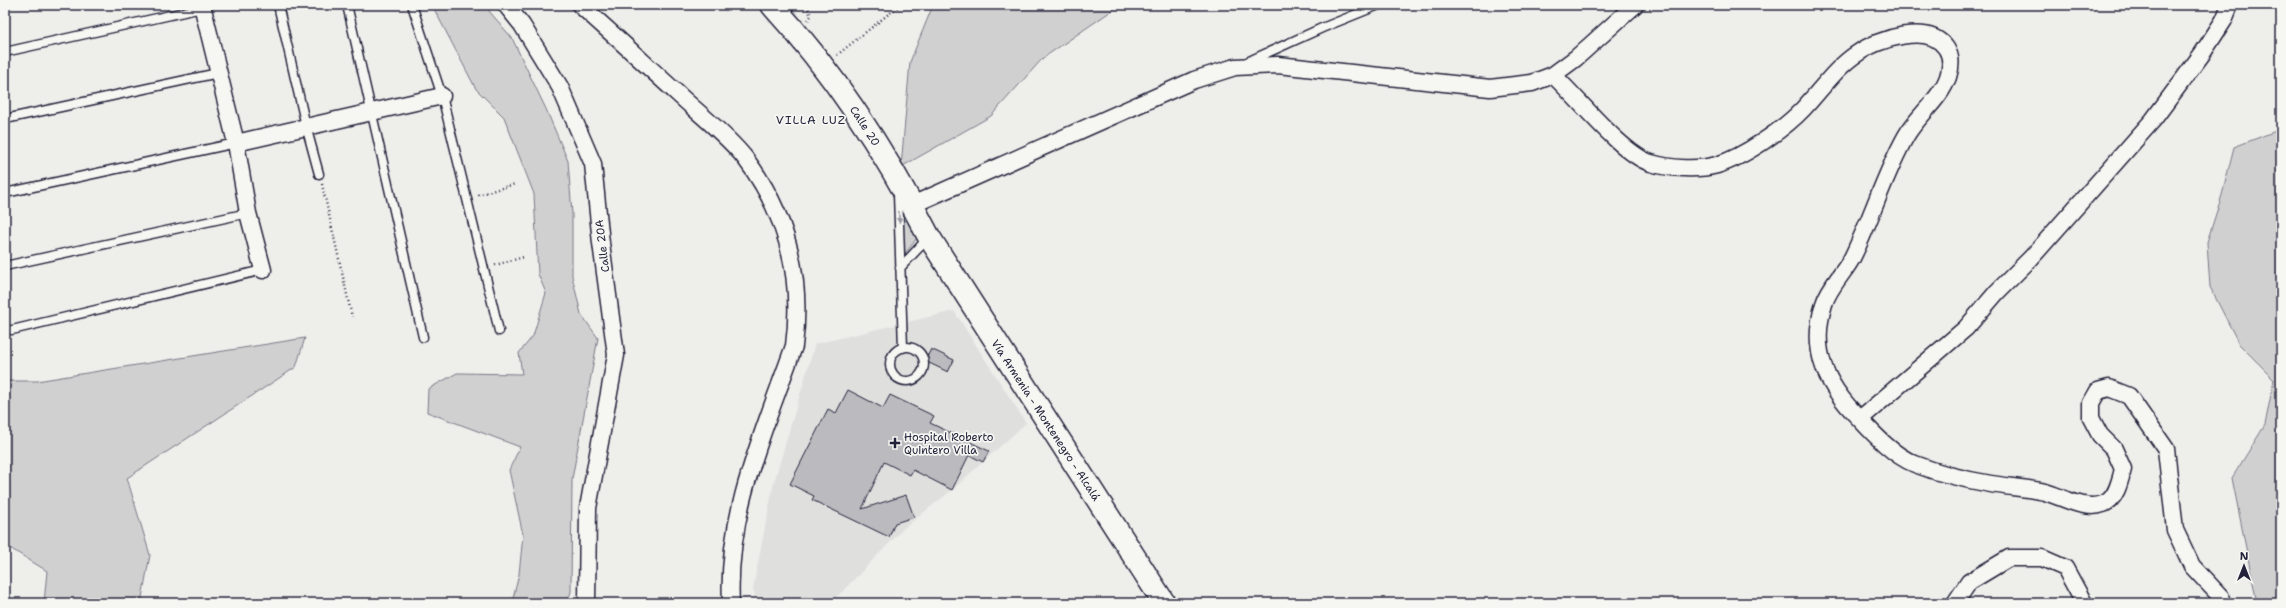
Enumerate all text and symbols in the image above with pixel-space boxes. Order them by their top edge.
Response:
street label: Calle 20 [846,103,883,149]
district label: VILLA LUZ [776,112,846,128]
one-way arrow [895,211,902,223]
street label: Calle 20A [592,219,613,273]
street label: Vía Armenia - Montenegro - Alcalá [988,337,1104,504]
place label: Hospital Roberto Quintero Villa [904,430,994,458]
marker: Hospital Roberto Quintero Villa [889,437,901,449]
north arrow [2224,546,2264,586]
text: N [2240,549,2249,564]

